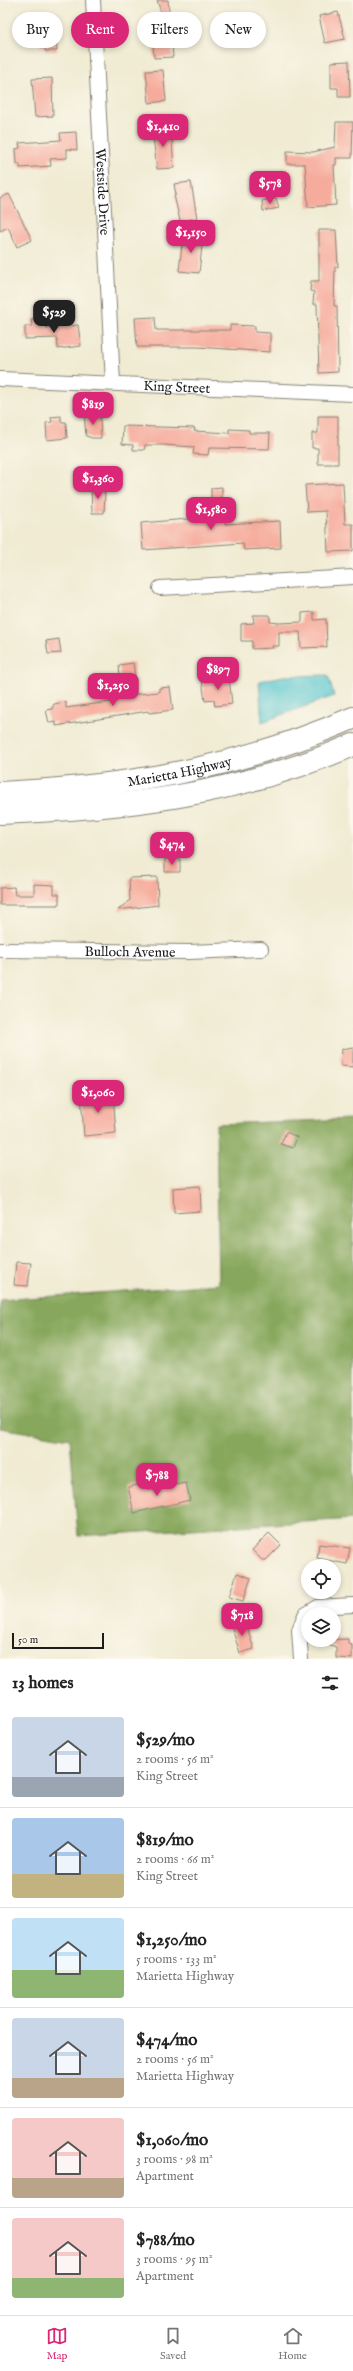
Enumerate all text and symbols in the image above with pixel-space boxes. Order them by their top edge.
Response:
chip: Buy [12,12,63,48]
chip: Rent [71,12,129,48]
chip: Filters [137,12,202,48]
chip: New [210,12,266,48]
pin: $1,410 [130,114,196,148]
text: $1,410 [146,118,180,135]
street label: Westside Drive [91,148,113,236]
pin: $578 [246,171,294,205]
text: $578 [258,175,282,192]
pin: $1,150 [158,220,224,254]
text: $1,150 [175,224,207,241]
pin: $529 [30,300,78,334]
text: $529 [42,304,66,321]
street label: King Street [143,377,211,398]
pin: $819 [69,392,117,426]
text: $819 [82,396,104,413]
pin: $1,360 [65,466,131,500]
text: $1,360 [82,470,114,487]
pin: $1,580 [178,497,244,531]
text: $1,580 [195,501,227,518]
pin: $897 [194,657,242,691]
text: $897 [206,661,230,678]
pin: $1,250 [80,673,146,707]
text: $1,250 [97,677,129,694]
street label: Marietta Highway [126,753,234,791]
pin: $474 [148,832,196,866]
text: $474 [159,836,185,853]
street label: Bulloch Avenue [84,943,176,962]
pin: $1,060 [65,1080,131,1114]
text: $1,060 [81,1084,115,1101]
pin: $788 [133,1463,181,1497]
text: $788 [145,1467,169,1484]
map controls [301,1559,341,1647]
button: locate [301,1559,341,1599]
pin: $718 [218,1603,266,1637]
text: $718 [230,1607,254,1624]
button: layers [301,1607,341,1647]
scale bar [12,1631,104,1650]
text: 50 m [18,1633,38,1647]
icon: filters [319,1672,341,1694]
text: 13 homes [12,1673,73,1694]
text: $529/mo [136,1730,195,1751]
icon: home [44,1733,92,1781]
text: 2 rooms · 56 m² [136,1751,214,1768]
text: King Street [136,1768,198,1785]
text: $819/mo [136,1830,194,1851]
icon: home [44,1834,92,1882]
text: 2 rooms · 66 m² [136,1851,214,1868]
text: King Street [136,1868,198,1885]
text: $1,250/mo [136,1930,207,1951]
icon: home [44,1934,92,1982]
text: 5 rooms · 133 m² [136,1951,217,1968]
text: Marietta Highway [136,1968,234,1985]
text: $474/mo [136,2030,197,2051]
icon: home [44,2034,92,2082]
text: 2 rooms · 56 m² [136,2051,214,2068]
text: Marietta Highway [136,2068,234,2085]
text: $1,060/mo [136,2130,208,2151]
icon: home [44,2134,92,2182]
text: 3 rooms · 98 m² [136,2151,213,2168]
text: Apartment [136,2168,194,2185]
text: $788/mo [136,2230,195,2251]
icon: home [44,2234,92,2282]
text: 3 rooms · 95 m² [136,2251,213,2268]
text: Apartment [136,2268,194,2285]
tab: Map [46,2325,68,2363]
tab: Saved [160,2325,186,2363]
tab: Home [278,2325,307,2363]

